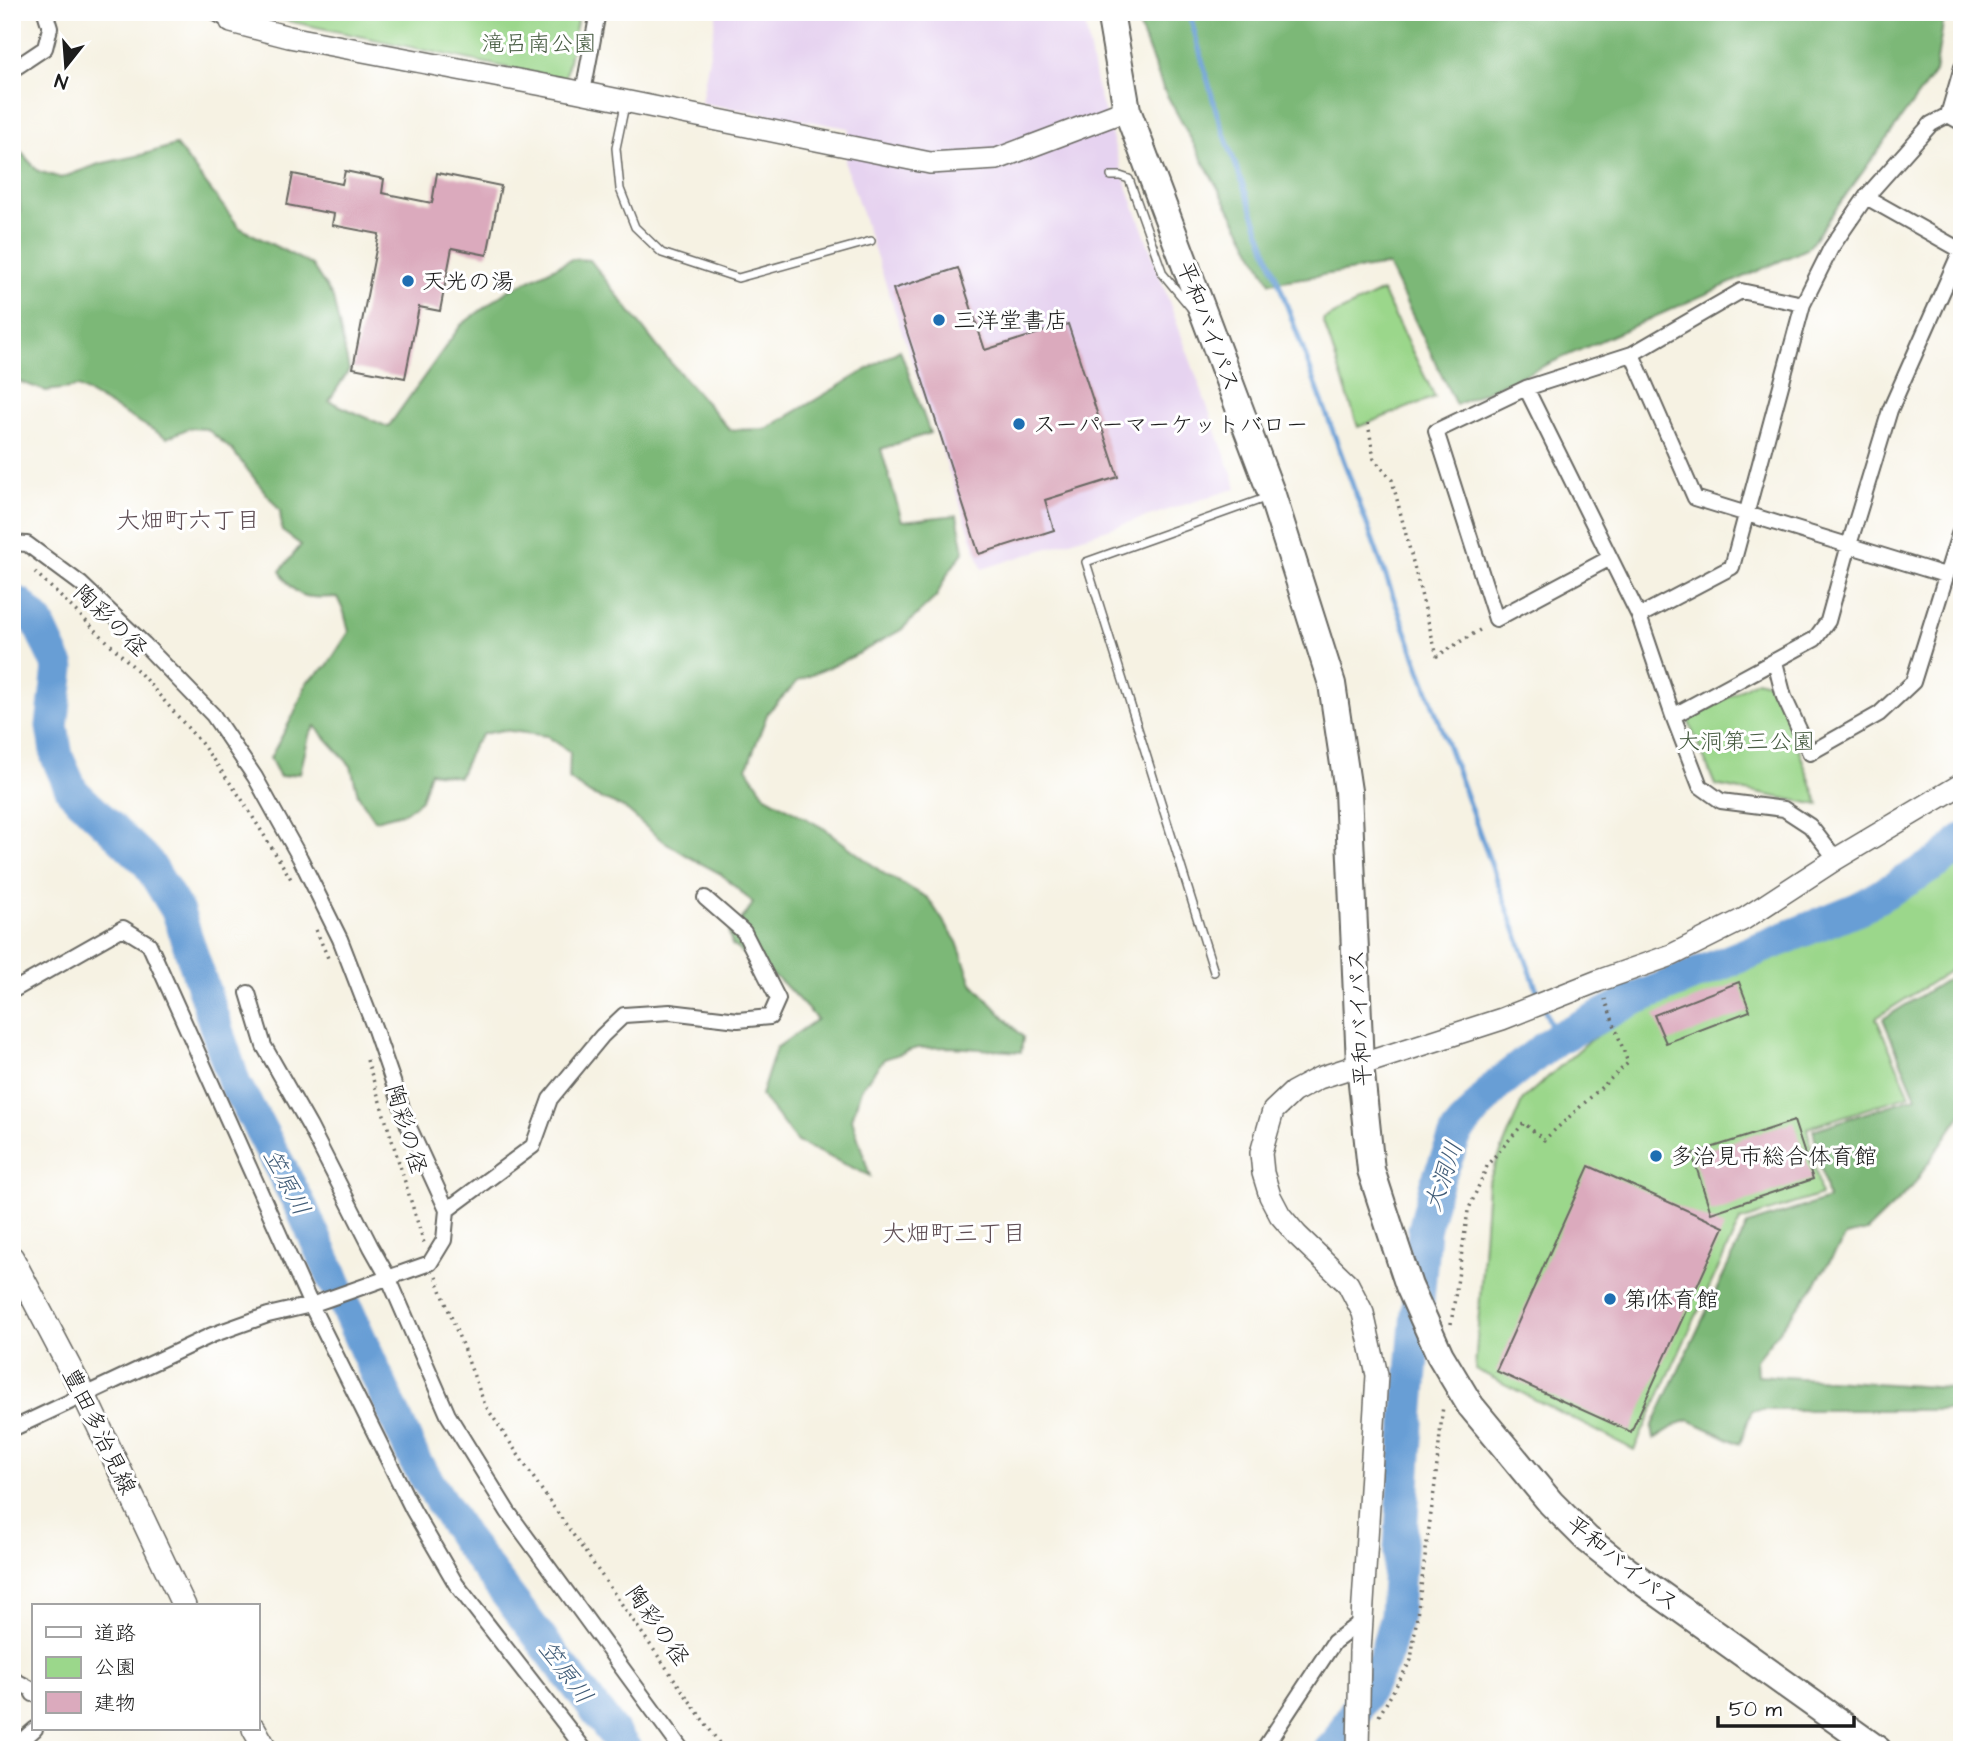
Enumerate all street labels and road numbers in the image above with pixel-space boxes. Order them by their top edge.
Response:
street label: 平和バイパス [1168,256,1248,396]
street label: 陶彩の径 [66,577,155,664]
street label: 平和バイパス [1340,948,1380,1087]
street label: 陶彩の径 [377,1081,435,1178]
street label: 豊田多治見線 [54,1362,144,1500]
street label: 平和バイパス [1559,1508,1686,1619]
street label: 陶彩の径 [618,1579,697,1672]

